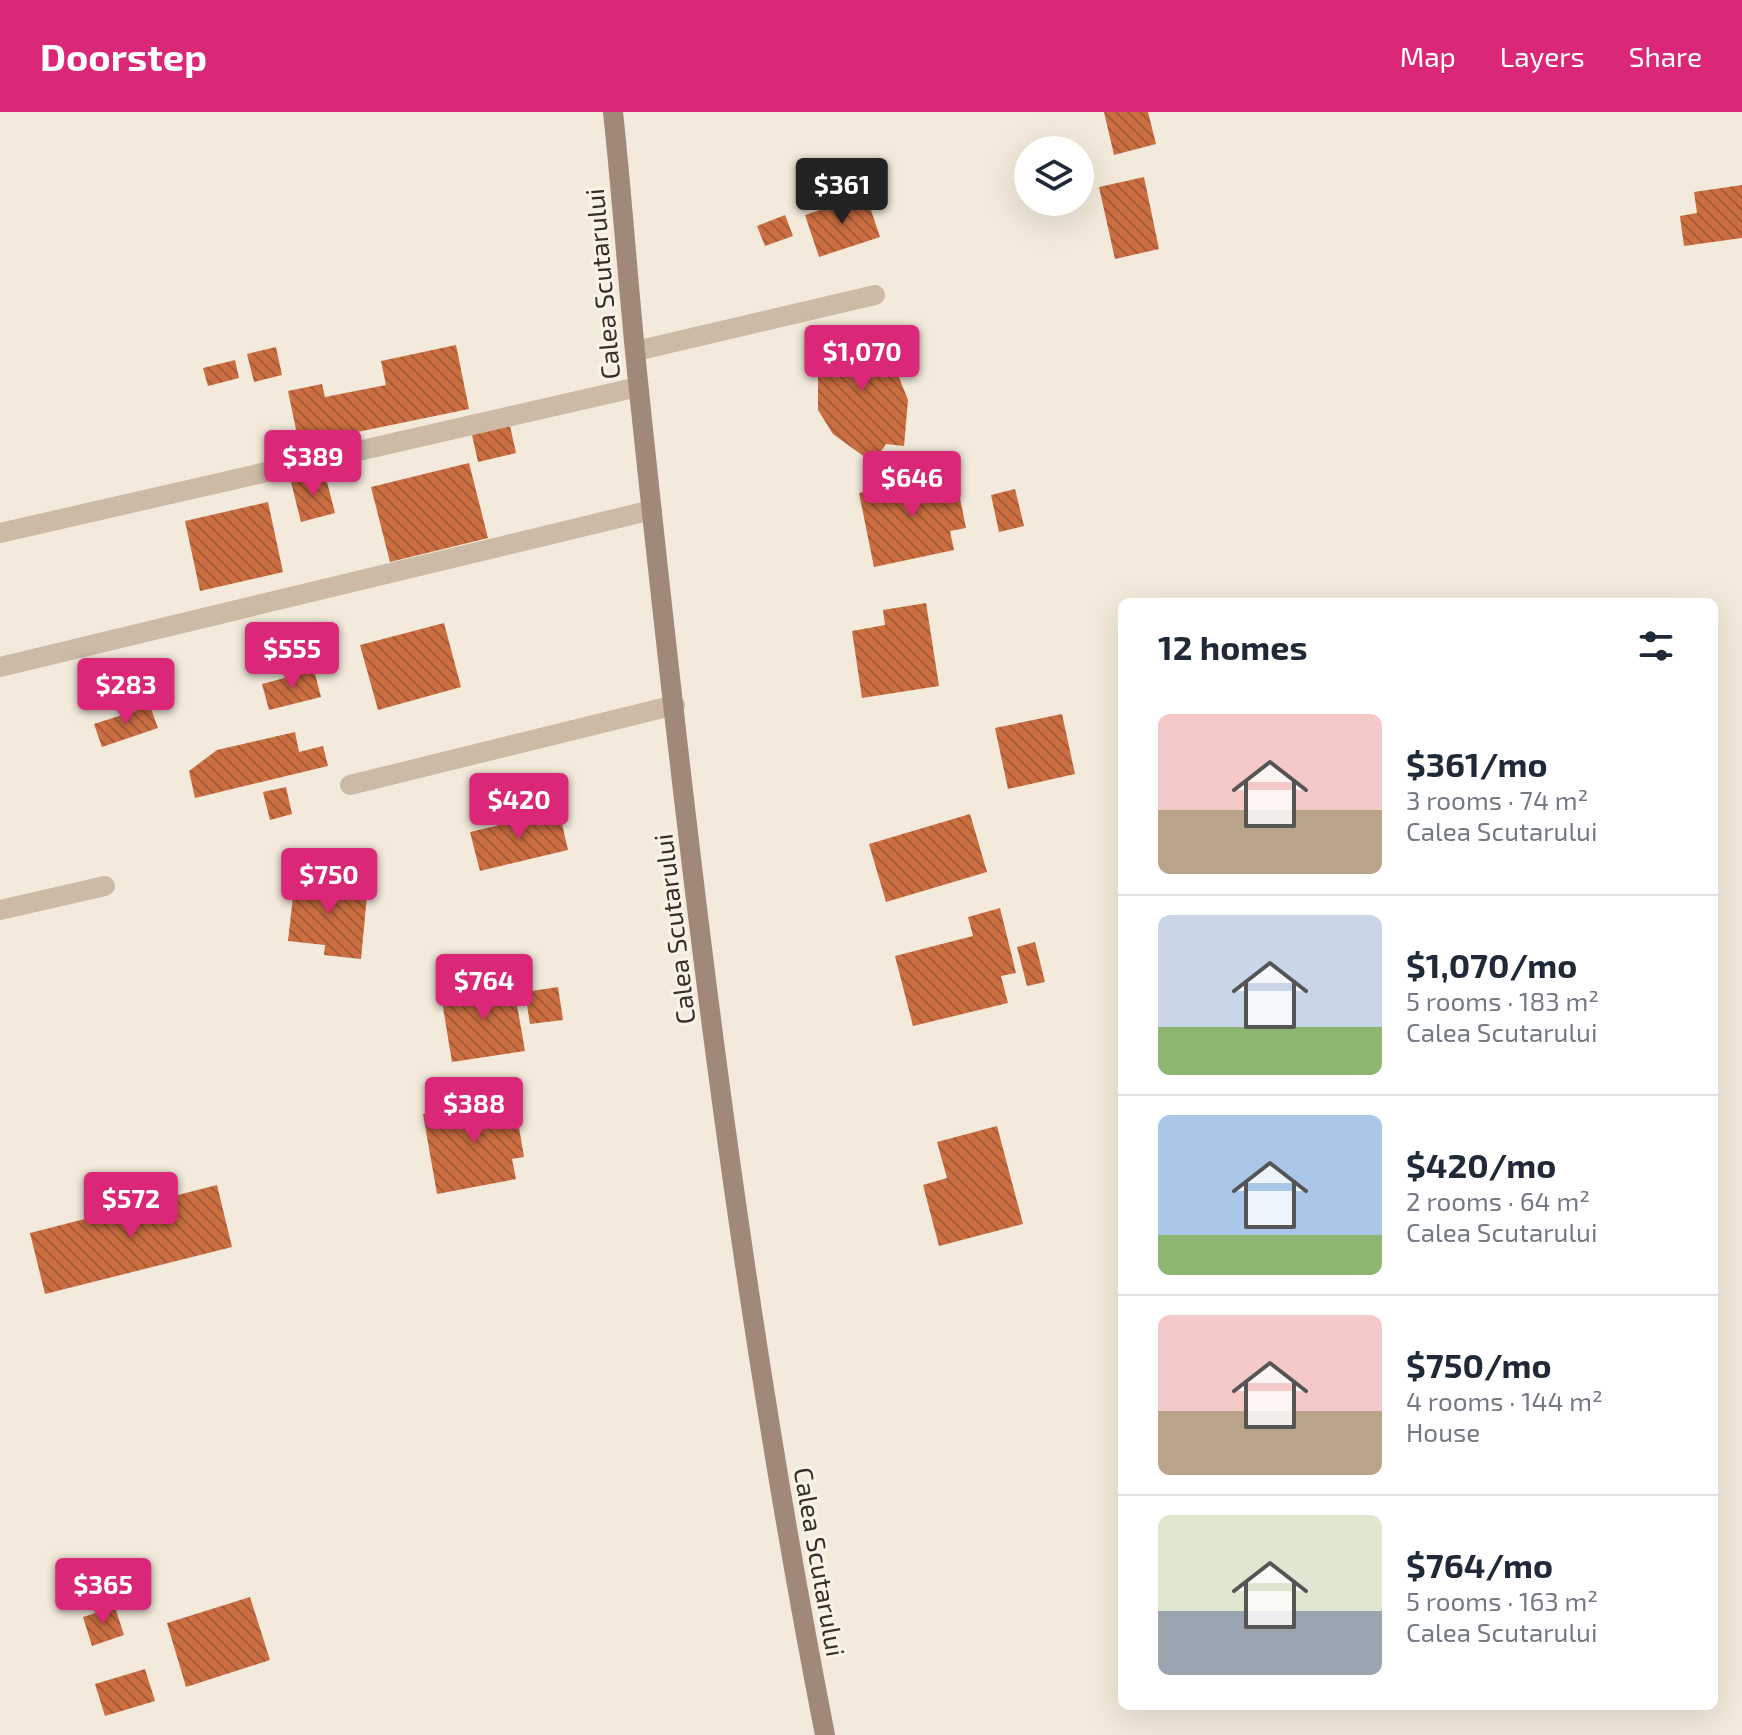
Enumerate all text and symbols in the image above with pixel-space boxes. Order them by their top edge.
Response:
text: Doorstep [40,33,207,79]
text: Map [1400,39,1456,73]
text: Layers [1500,39,1585,73]
text: Share [1629,39,1702,73]
map controls [1014,136,1094,216]
button: layers [1014,136,1094,216]
pin: $361 [795,158,889,226]
text: $361 [814,168,870,199]
street label: Calea Scutarului [578,187,625,381]
pin: $1,070 [797,325,927,393]
text: $1,070 [822,335,902,366]
pin: $389 [266,430,360,498]
text: $389 [282,440,344,471]
pin: $646 [865,451,959,519]
text: $646 [881,461,943,492]
pin: $555 [245,622,339,690]
icon: filters [1634,624,1678,668]
text: 12 homes [1158,626,1307,667]
text: $555 [263,632,321,663]
pin: $283 [79,658,173,726]
text: $283 [95,668,157,699]
text: $361/mo [1406,743,1547,784]
icon: home [1222,746,1318,842]
pin: $420 [472,773,566,841]
text: $420 [487,783,551,814]
text: 3 rooms · 74 m² [1406,784,1588,815]
text: Calea Scutarului [1406,815,1597,846]
street label: Calea Scutarului [646,832,701,1026]
pin: $750 [282,848,376,916]
text: $750 [299,858,359,889]
text: $1,070/mo [1406,944,1577,985]
icon: home [1222,947,1318,1043]
pin: $764 [437,954,531,1022]
text: $764 [454,964,514,995]
text: 5 rooms · 183 m² [1406,985,1599,1016]
text: Calea Scutarului [1406,1016,1597,1047]
pin: $388 [427,1077,521,1145]
text: $388 [443,1087,505,1118]
text: $420/mo [1406,1144,1556,1185]
icon: home [1222,1147,1318,1243]
pin: $572 [84,1172,178,1240]
text: $572 [102,1182,160,1213]
text: 2 rooms · 64 m² [1406,1185,1590,1216]
text: Calea Scutarului [1406,1216,1597,1247]
text: $750/mo [1406,1344,1552,1385]
icon: home [1222,1347,1318,1443]
text: 4 rooms · 144 m² [1406,1385,1603,1416]
text: House [1406,1416,1480,1447]
street label: Calea Scutarului [789,1465,852,1659]
text: $764/mo [1406,1544,1553,1585]
icon: home [1222,1547,1318,1643]
pin: $365 [56,1558,150,1626]
text: $365 [73,1568,133,1599]
text: 5 rooms · 163 m² [1406,1585,1598,1616]
text: Calea Scutarului [1406,1616,1597,1647]

